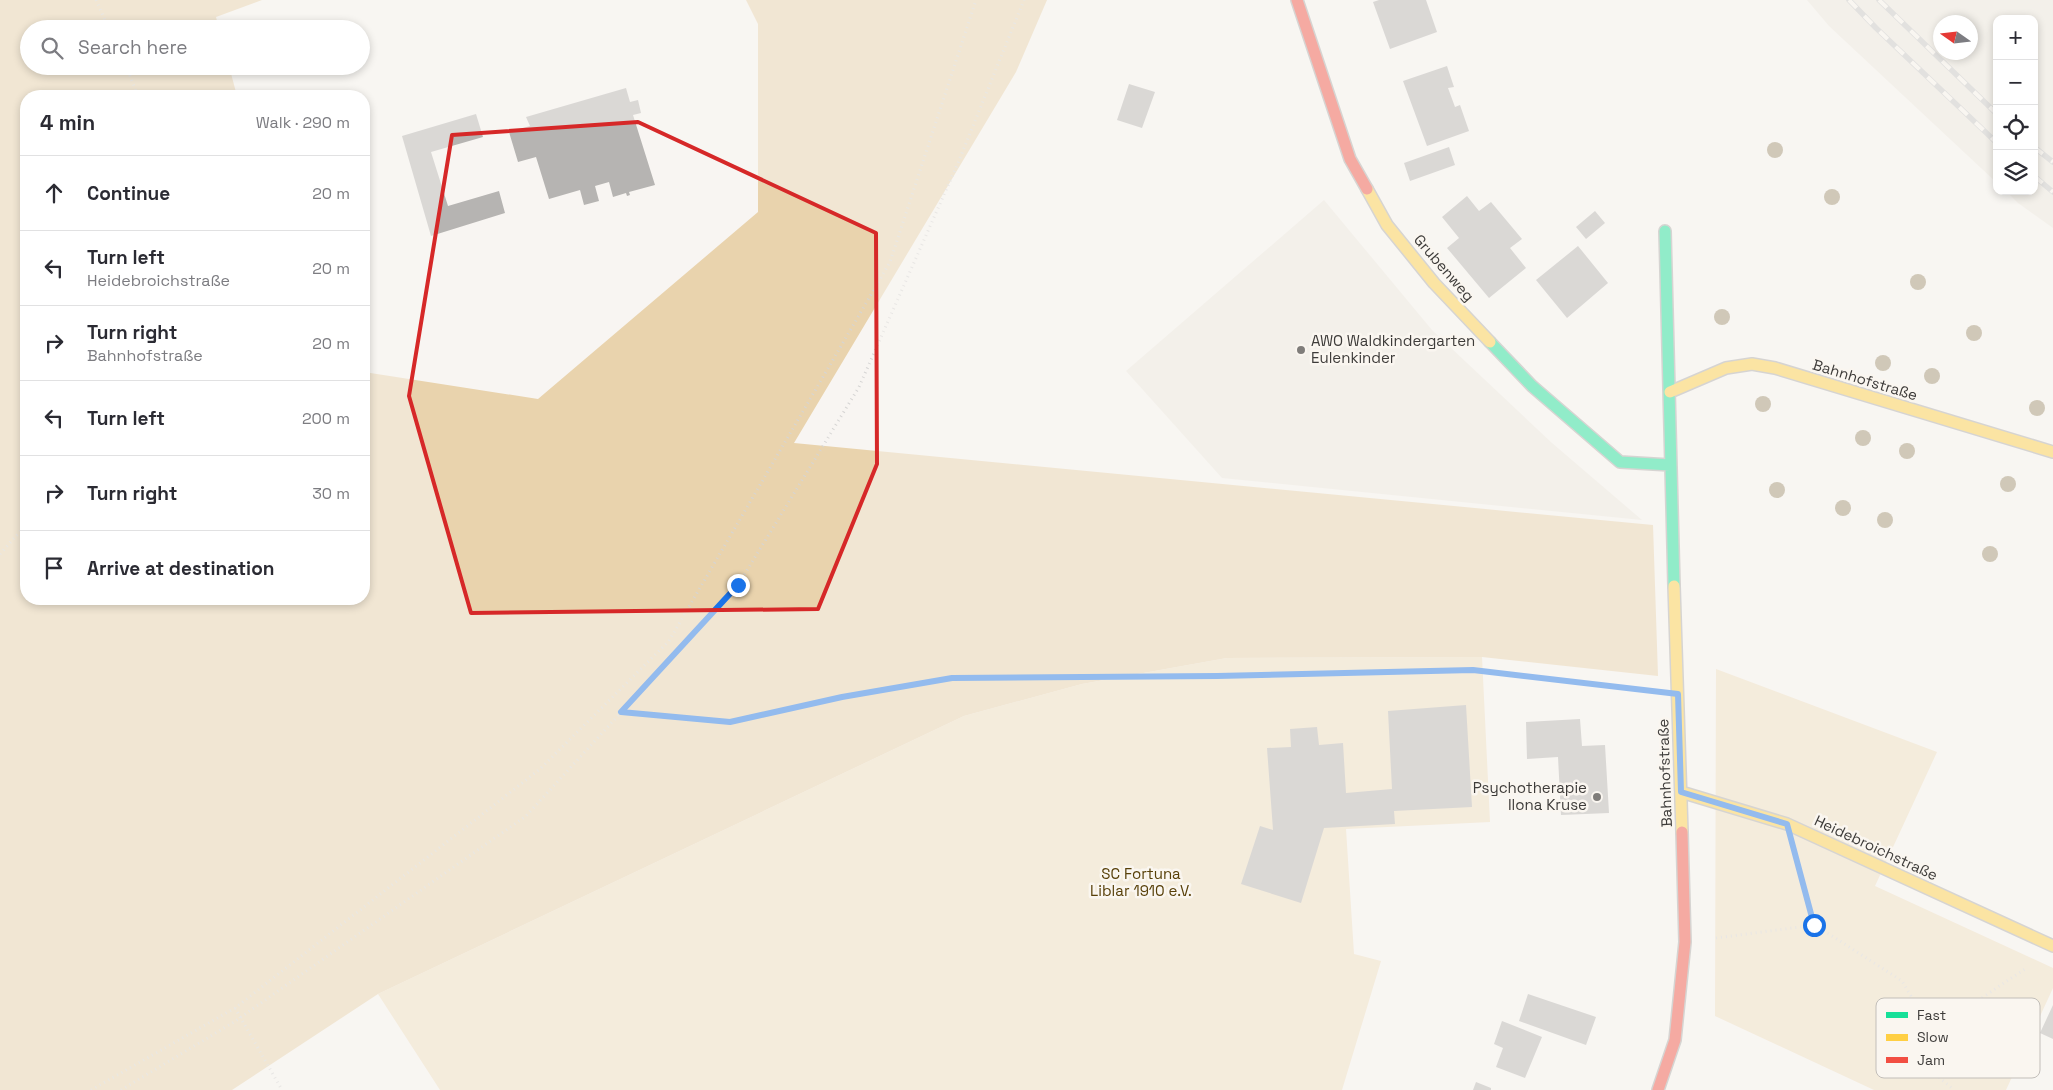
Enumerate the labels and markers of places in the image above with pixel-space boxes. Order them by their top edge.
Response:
place label: AWO Waldkindergarten Eulenkinder [1311,331,1475,367]
marker: AWO Waldkindergarten Eulenkinder [1295,344,1307,356]
place label: Psychotherapie Ilona Kruse [1473,778,1587,814]
marker: Psychotherapie Ilona Kruse [1591,791,1603,803]

